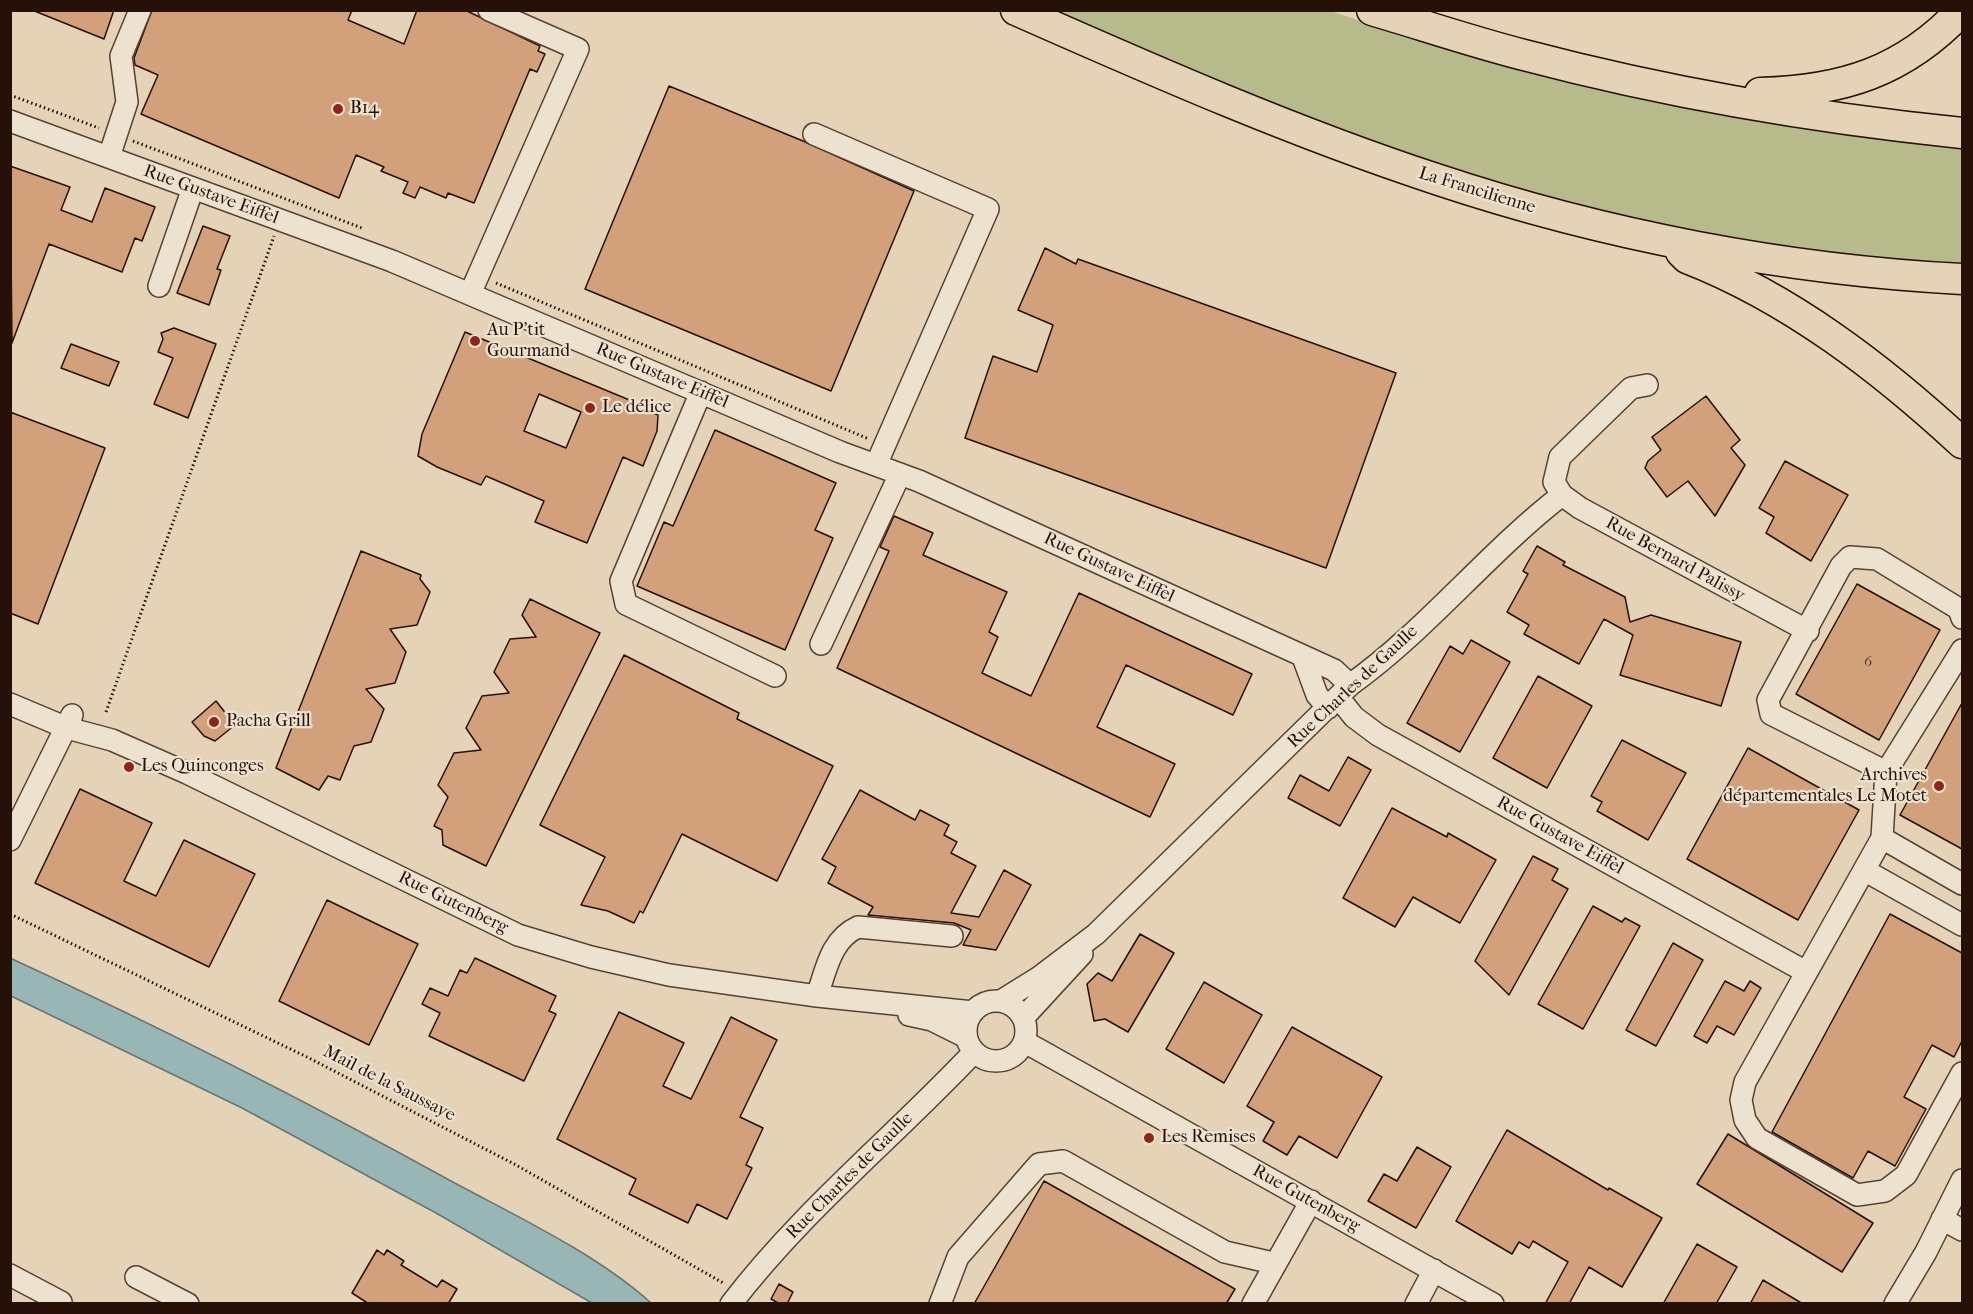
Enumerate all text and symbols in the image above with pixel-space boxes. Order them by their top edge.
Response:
place label: B14 [350,98,379,120]
marker: B14 [331,102,345,116]
street label: Rue Gustave Eiffel [141,161,281,229]
street label: La Francilienne [1416,163,1538,219]
place label: Au P'tit Gourmand [487,320,570,362]
marker: Au P'tit Gourmand [468,334,482,348]
street label: Rue Gustave Eiffel [593,338,731,414]
place label: Le délice [602,397,671,419]
marker: Le délice [583,401,597,415]
street label: Rue Bernard Palissy [1602,513,1748,607]
street label: Rue Gustave Eiffel [1040,528,1178,608]
street label: Rue Charles de Gaulle [1283,621,1423,753]
house number: 6 [1864,653,1872,671]
place label: Pacha Grill [226,711,311,733]
marker: Pacha Grill [207,715,221,729]
place label: Les Quinconges [141,756,264,778]
marker: Les Quinconges [122,760,136,774]
place label: Archives départementales Le Motet [1723,765,1927,808]
marker: Archives départementales Le Motet [1932,779,1946,793]
street label: Rue Gustave Eiffel [1493,792,1627,880]
street label: Rue Gutenberg [394,867,512,939]
street label: Mail de la Saussaye [319,1041,459,1127]
street label: Rue Charles de Gaulle [782,1108,918,1244]
place label: Les Remises [1161,1127,1256,1149]
marker: Les Remises [1142,1131,1156,1145]
street label: Rue Gutenberg [1248,1161,1364,1237]

